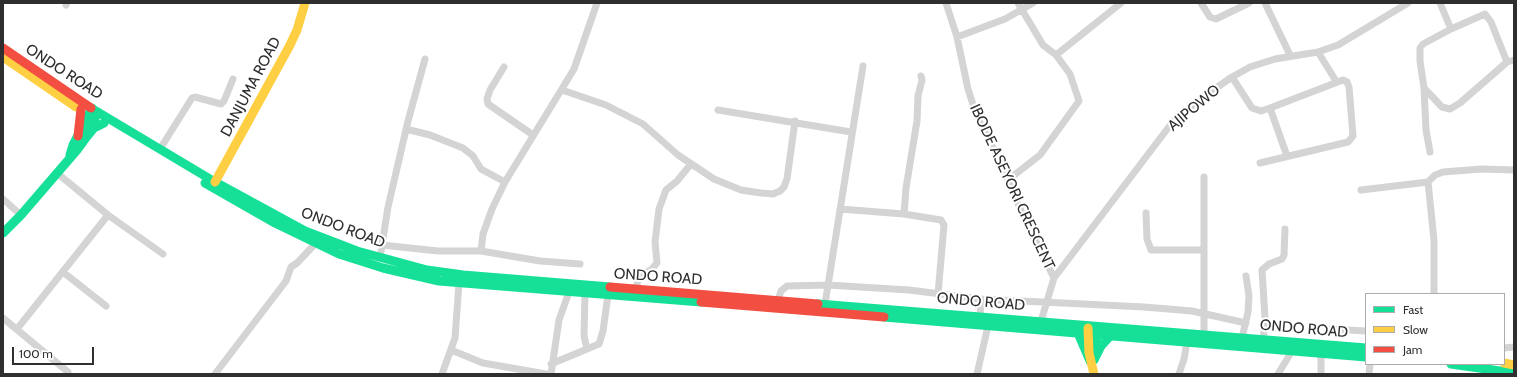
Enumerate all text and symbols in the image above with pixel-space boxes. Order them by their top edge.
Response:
street label: DANJUMA ROAD [217,34,285,140]
street label: ONDO ROAD [22,40,106,104]
street label: AJIPOWO [1164,81,1224,135]
street label: IBODE ASEYORI CRESCENT [966,101,1058,273]
street label: ONDO ROAD [298,204,388,252]
street label: ONDO ROAD [613,265,703,289]
street label: ONDO ROAD [936,289,1026,315]
legend [1365,293,1505,365]
text: Fast [1403,302,1423,317]
street label: ONDO ROAD [1259,316,1349,342]
text: Slow [1403,322,1428,337]
scale bar [14,339,96,365]
text: Jam [1403,342,1422,357]
text: 100 m [19,346,53,361]

